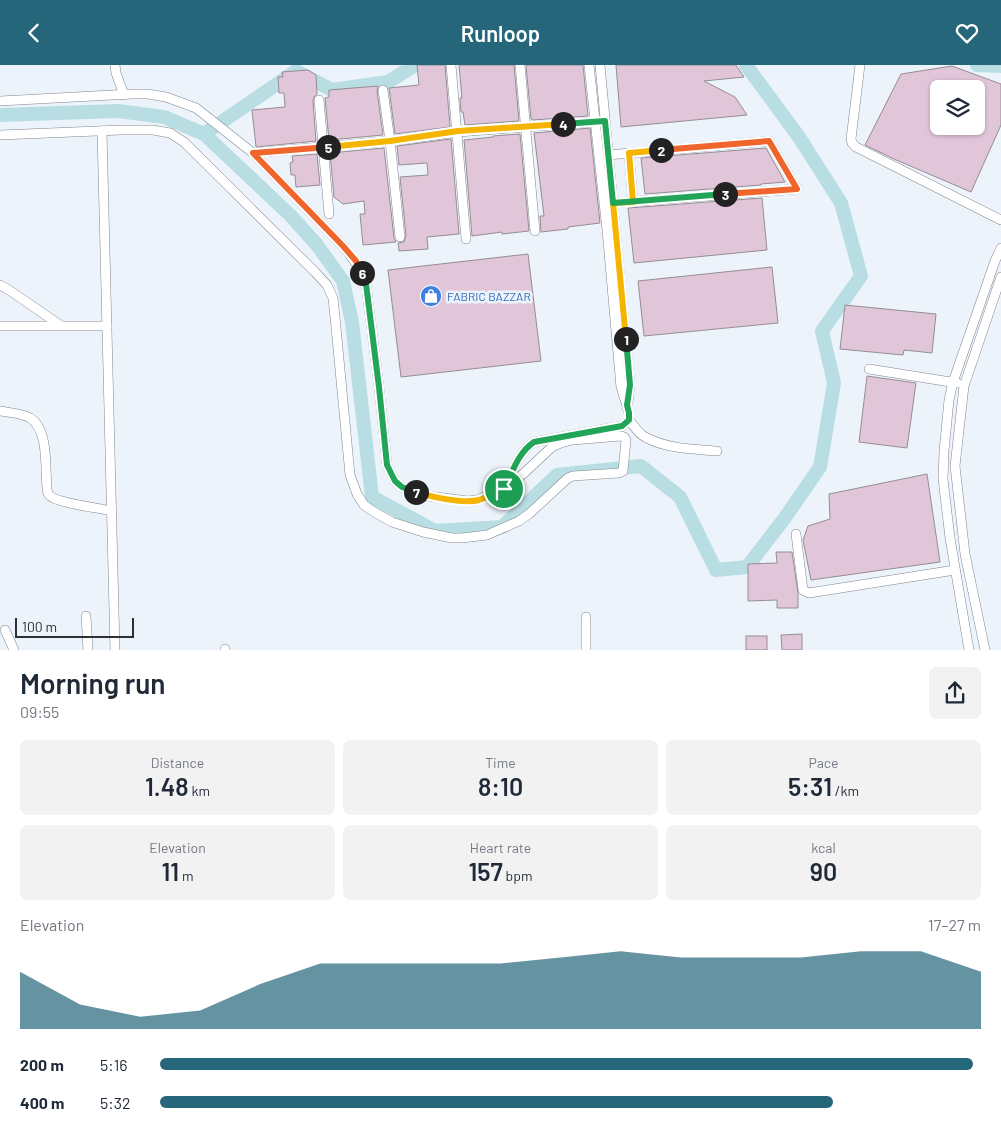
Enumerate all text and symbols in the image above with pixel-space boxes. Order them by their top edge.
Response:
icon: back [20,19,48,47]
icon: heart [953,19,981,47]
text: Runloop [461,20,540,46]
map controls [930,80,985,135]
button: layers [930,80,985,135]
pin: 4 [550,111,576,137]
text: 4 [559,116,568,133]
pin: 5 [316,135,340,159]
pin: 2 [648,137,674,163]
text: 5 [325,139,332,156]
text: 2 [658,142,665,159]
pin: 3 [712,181,738,207]
text: 3 [722,186,729,203]
pin: 6 [350,261,374,285]
text: 6 [359,265,366,282]
shop icon: FABRIC BAZZAR [419,284,443,308]
place label: FABRIC BAZZAR [447,289,531,303]
pin: 1 [614,327,638,351]
text: 1 [624,331,629,348]
pin [483,468,525,510]
icon: arrive [490,475,518,503]
pin: 7 [404,479,428,505]
text: 7 [413,484,420,501]
scale bar [15,615,134,638]
text: 100 m [22,618,57,635]
text: Morning run [20,666,166,700]
button: share [929,667,981,719]
text: 09:55 [20,702,59,721]
text: Distance [151,754,204,771]
text: Time [485,754,516,771]
text: Pace [808,754,839,771]
text: 1.48 [145,771,189,801]
text: 8:10 [478,771,523,801]
text: 5:31 [788,771,832,801]
text: km [189,782,210,799]
text: /km [832,782,859,799]
text: Elevation [149,839,206,856]
text: Heart rate [470,839,531,856]
text: kcal [811,839,836,856]
text: 11 [161,856,179,886]
text: 157 [468,856,503,886]
text: 90 [810,856,837,886]
text: m [179,867,194,884]
text: bpm [503,867,533,884]
text: Elevation [20,915,84,934]
text: 17–27 m [928,915,981,934]
text: 200 m [20,1055,64,1074]
text: 5:16 [100,1055,128,1074]
text: 400 m [20,1093,64,1112]
text: 5:32 [100,1093,130,1112]

